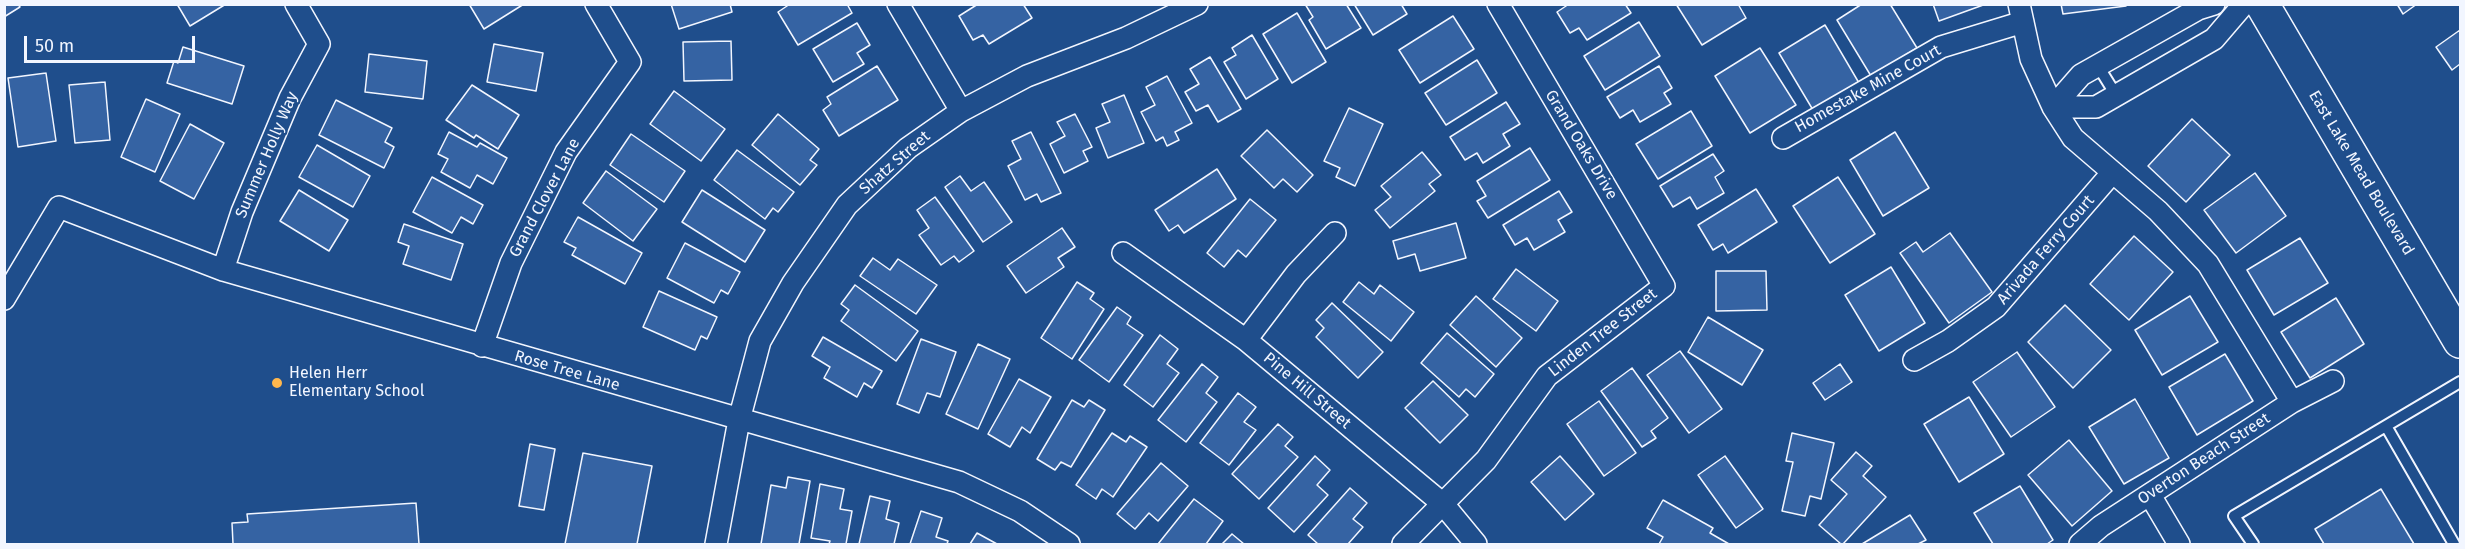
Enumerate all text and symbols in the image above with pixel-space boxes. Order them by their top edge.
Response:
scale bar [27,24,198,62]
text: 50 m [35,35,74,57]
street label: Homestake Mine Court [1792,41,1944,137]
street label: Grand Oaks Drive [1541,87,1621,203]
street label: East Lake Mead Boulevard [2304,87,2418,259]
street label: Summer Holly Way [232,89,302,221]
street label: Shatz Street [856,127,934,199]
street label: Grand Clover Lane [506,135,584,261]
street label: Arivada Ferry Court [1993,191,2099,309]
street label: Linden Tree Street [1545,285,1661,381]
street label: Rose Tree Lane [512,347,622,395]
street label: Pine Hill Street [1259,349,1355,433]
place label: Helen Herr Elementary School [289,364,424,402]
marker: Helen Herr Elementary School [270,376,284,390]
street label: Overton Beach Street [2134,409,2274,509]

